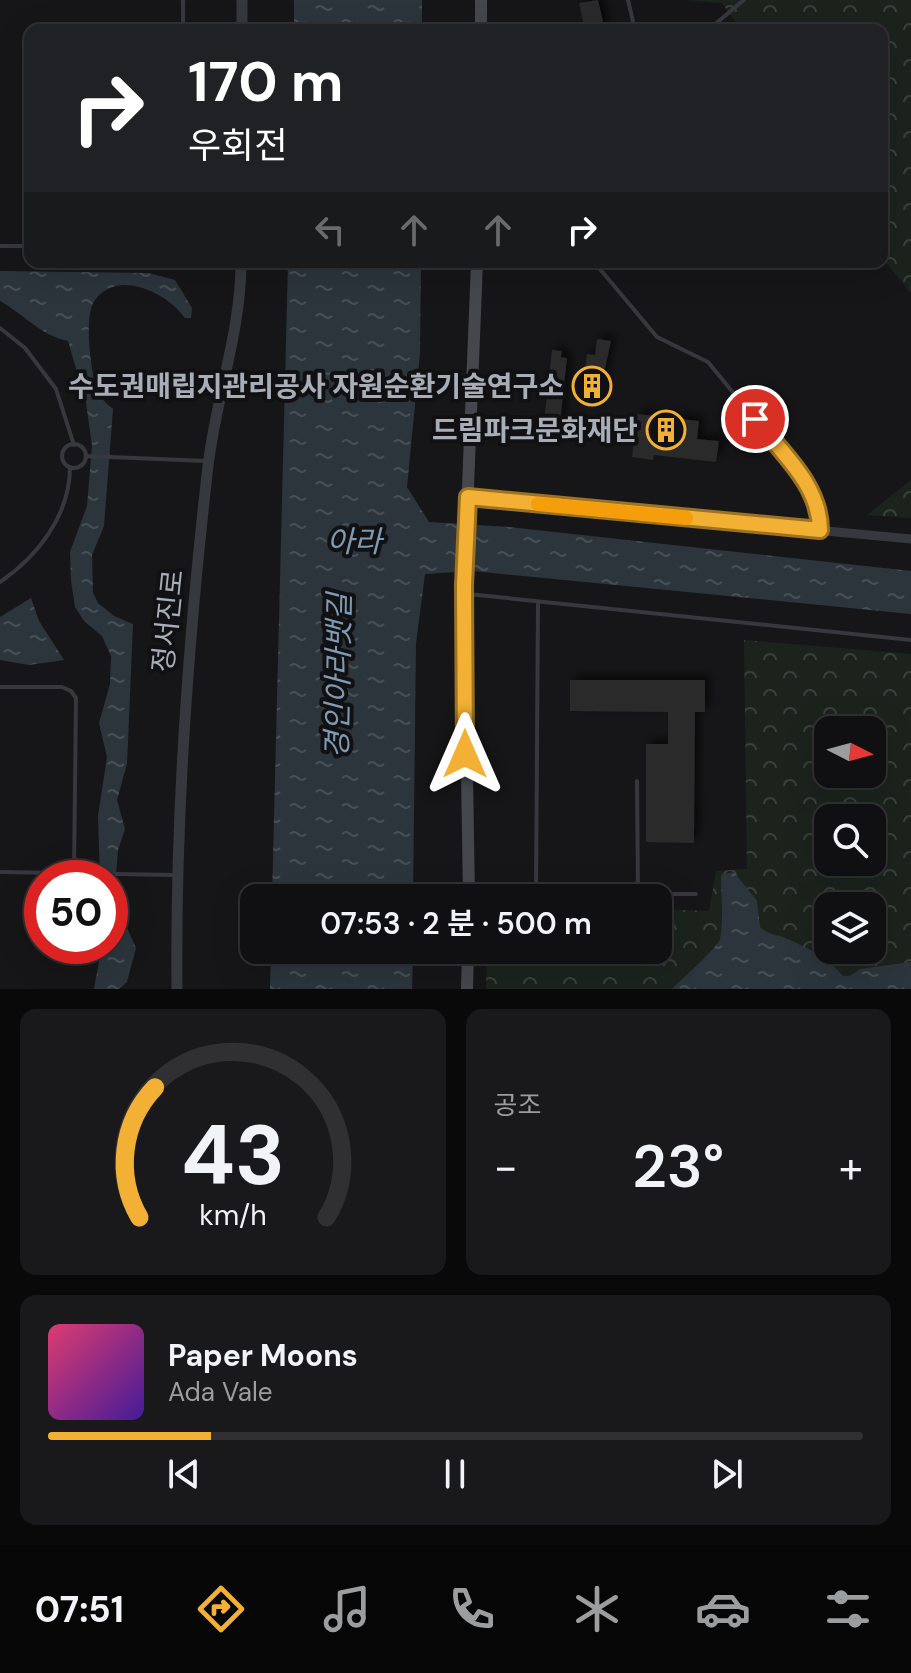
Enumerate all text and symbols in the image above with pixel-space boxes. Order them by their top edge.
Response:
text: 170 m [188,45,343,118]
icon: right [56,56,160,160]
text: 우회전 [188,122,287,169]
icon: left [308,208,352,252]
icon: ahead [392,208,436,252]
icon: ahead [476,208,520,252]
icon: right [560,208,604,252]
building icon: 수도권매립지관리공사 자원순환기술연구소 [571,365,613,407]
place label: 수도권매립지관리공사 자원순환기술연구소 [68,368,564,405]
pin [721,385,789,453]
icon: arrive [733,397,777,441]
building icon: 드림파크문화재단 [645,409,687,451]
place label: 드림파크문화재단 [432,412,638,449]
water label: 아라 [326,522,385,561]
street label: 정서진로 [144,568,192,674]
water label: 경인아라뱃길 [317,590,359,759]
position arrow [423,712,507,796]
north arrow [814,716,886,788]
map controls [814,716,886,964]
button: search [814,804,886,876]
speed limit sign: 50 [24,860,128,964]
button: layers [814,892,886,964]
text: 07:53 · 2 분 · 500 m [320,904,592,943]
text: 공조 [494,1088,541,1122]
text: 43 [181,1101,285,1210]
text: 23° [632,1127,724,1206]
text: − [494,1138,518,1196]
text: + [839,1138,863,1196]
text: km/h [199,1197,267,1234]
text: Paper Moons [168,1336,358,1375]
text: Ada Vale [168,1375,273,1409]
icon: previous [162,1452,206,1496]
icon: pause [433,1452,477,1496]
icon: next [705,1452,749,1496]
icon: directions [193,1581,249,1637]
icon: music [319,1581,375,1637]
icon: phone [444,1581,500,1637]
icon: climate [569,1581,625,1637]
icon: car [695,1581,751,1637]
icon: filters [820,1581,876,1637]
text: 07:51 [35,1586,124,1633]

